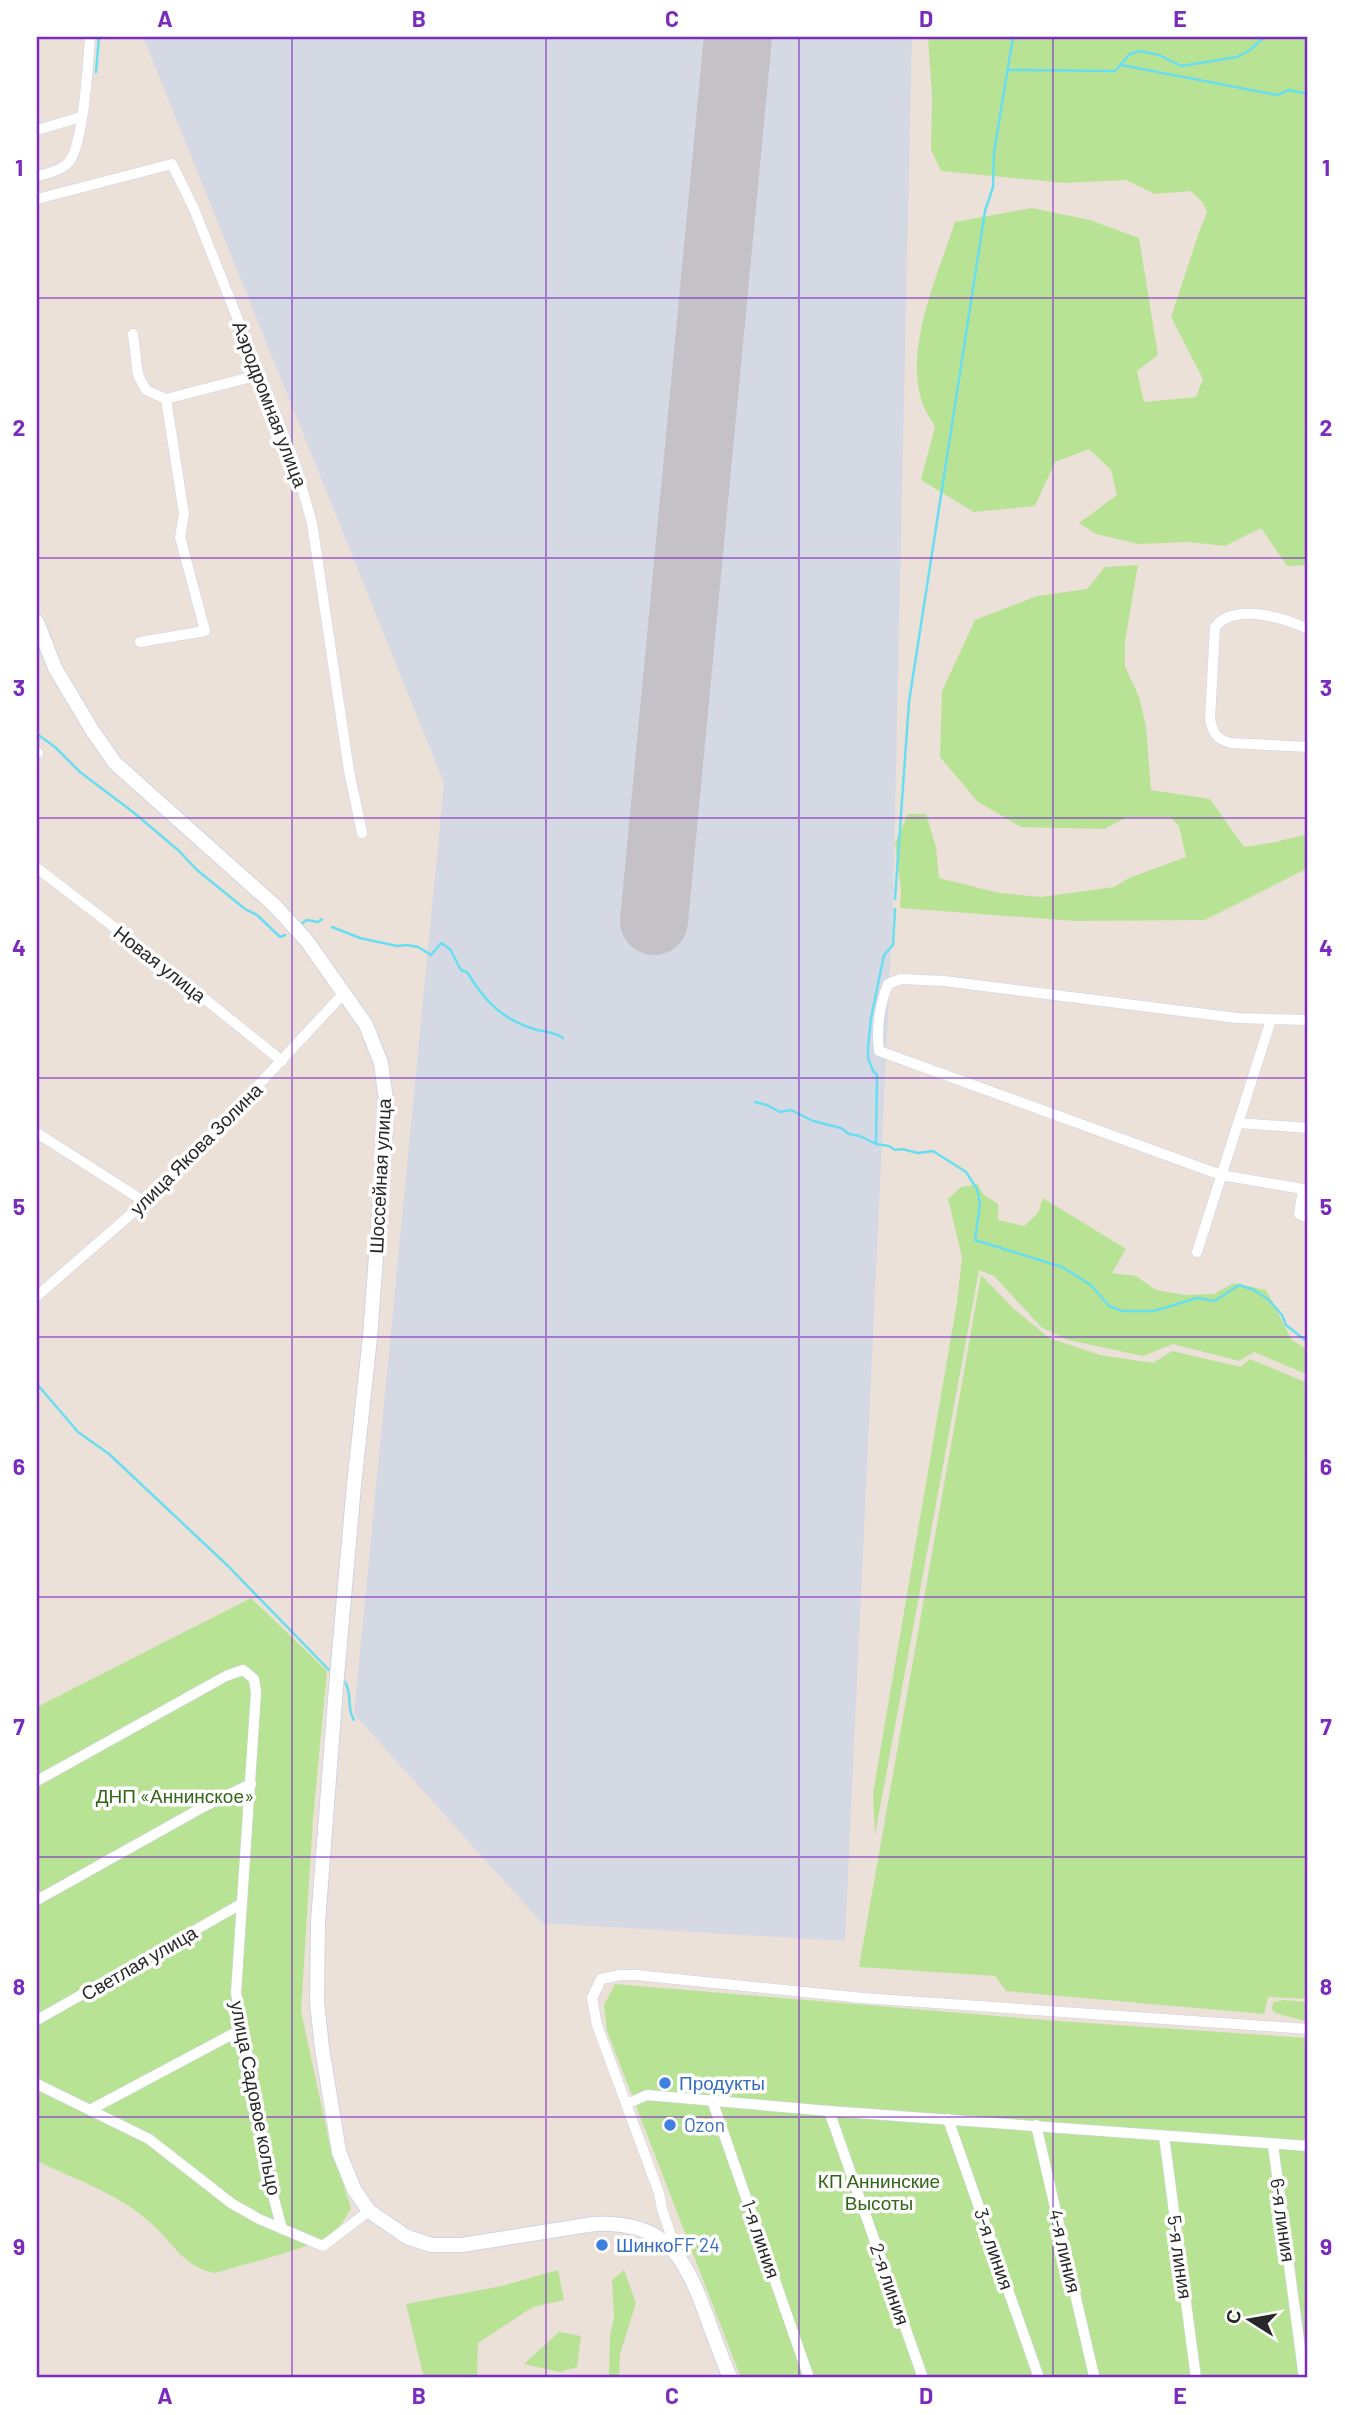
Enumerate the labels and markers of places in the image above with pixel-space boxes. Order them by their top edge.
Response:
place label: Продукты [679,2071,765,2094]
marker: Продукты [657,2075,673,2091]
place label: Ozon [684,2113,725,2136]
marker: Ozon [662,2117,678,2133]
place label: ШинкоFF 24 [616,2233,720,2256]
marker: ШинкоFF 24 [594,2237,610,2253]

